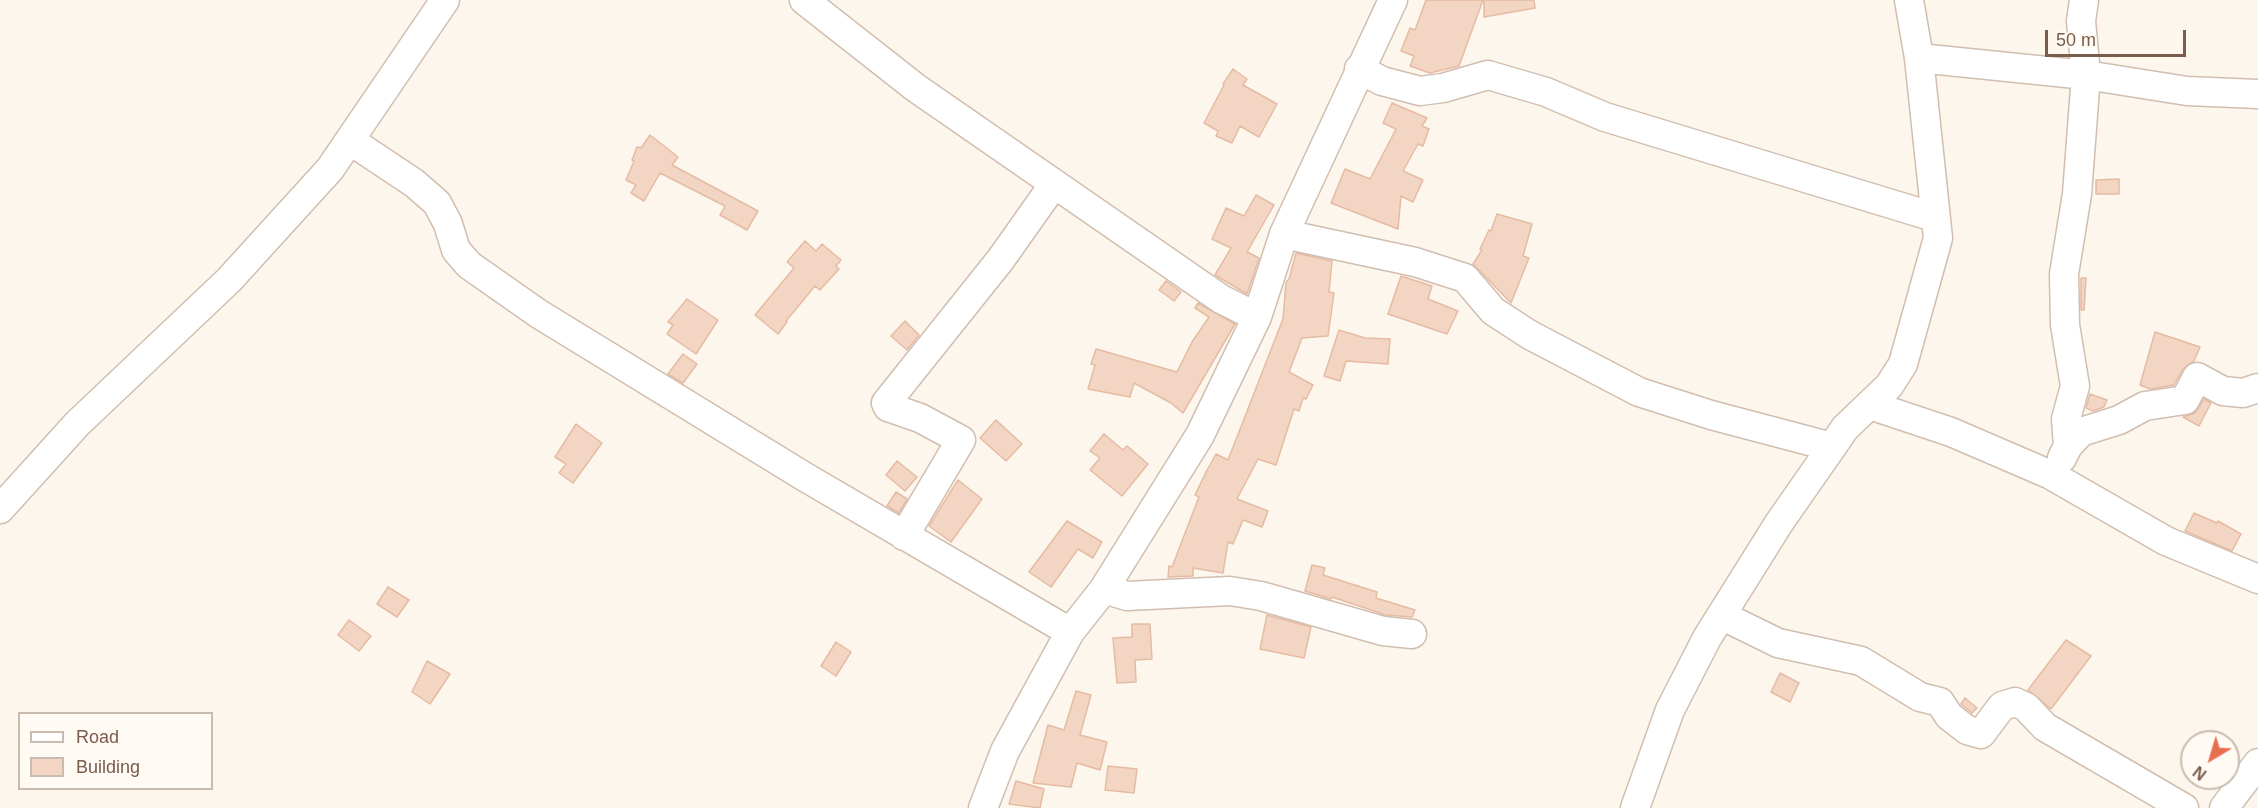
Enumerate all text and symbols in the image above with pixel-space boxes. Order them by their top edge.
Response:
scale bar [2048,18,2189,56]
text: 50 m [2056,30,2096,50]
legend [18,712,213,790]
text: Road [76,727,119,747]
north arrow [2180,730,2240,790]
text: Building [76,757,140,777]
text: N [2190,763,2210,783]

